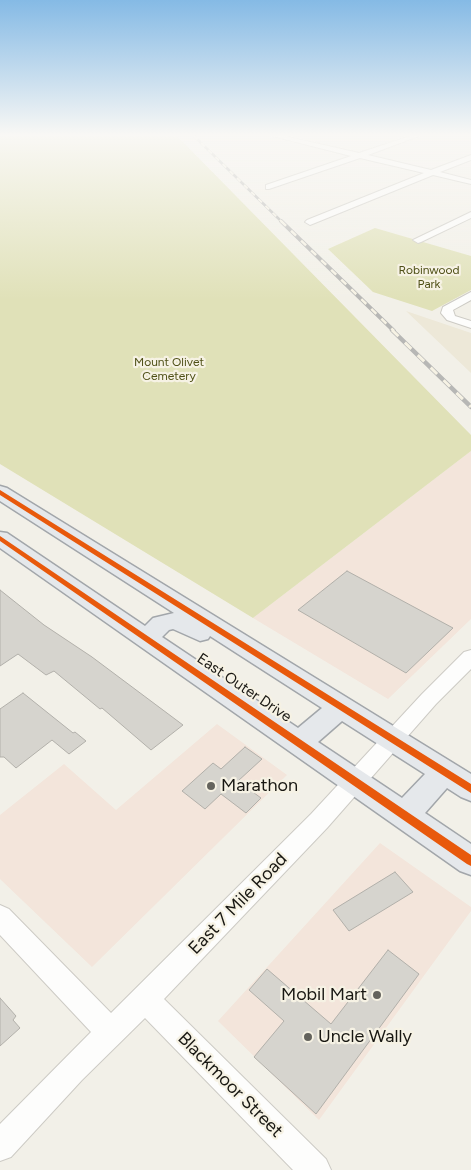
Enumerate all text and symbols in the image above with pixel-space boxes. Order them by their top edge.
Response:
park label: Robinwood Park [398,263,460,291]
park label: Mount Olivet Cemetery [134,355,204,383]
street label: East Outer Drive [193,650,295,726]
place label: Marathon [221,775,298,797]
marker: Marathon [205,780,217,792]
street label: East 7 Mile Road [184,849,292,959]
place label: Mobil Mart [281,984,367,1006]
marker: Mobil Mart [371,989,383,1001]
place label: Uncle Wally [318,1026,412,1048]
street label: Blackmoor Street [173,1028,287,1142]
marker: Uncle Wally [302,1031,314,1043]

